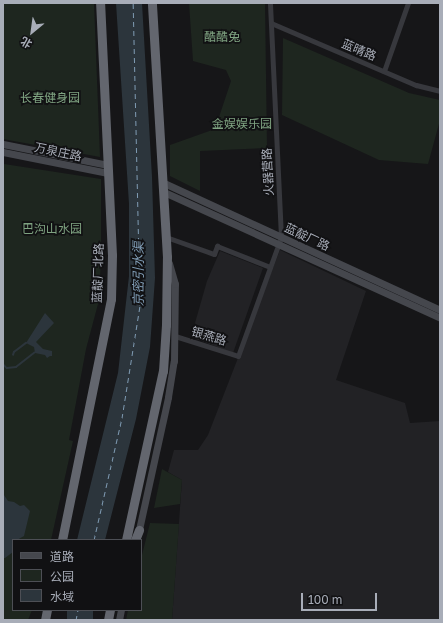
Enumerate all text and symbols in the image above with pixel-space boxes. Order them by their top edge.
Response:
north arrow [12,12,52,52]
park label: 酷酷兔 [204,30,240,44]
text: 北 [18,35,34,51]
street label: 蓝晴路 [340,36,378,64]
park label: 长春健身园 [20,91,80,105]
park label: 金娱娱乐园 [212,117,272,131]
street label: 万泉庄路 [33,140,83,164]
street label: 火器营路 [260,148,276,196]
street label: 蓝靛厂路 [282,220,332,254]
park label: 巴沟山水园 [22,222,82,236]
water label: 京密引水渠 [130,242,146,306]
street label: 蓝靛厂北路 [90,243,106,303]
street label: 银燕路 [190,324,228,348]
legend [12,539,142,611]
text: 道路 [50,549,74,564]
text: 公园 [50,569,74,584]
scale bar [303,585,379,611]
text: 水域 [50,589,74,604]
text: 100 m [308,592,342,607]

